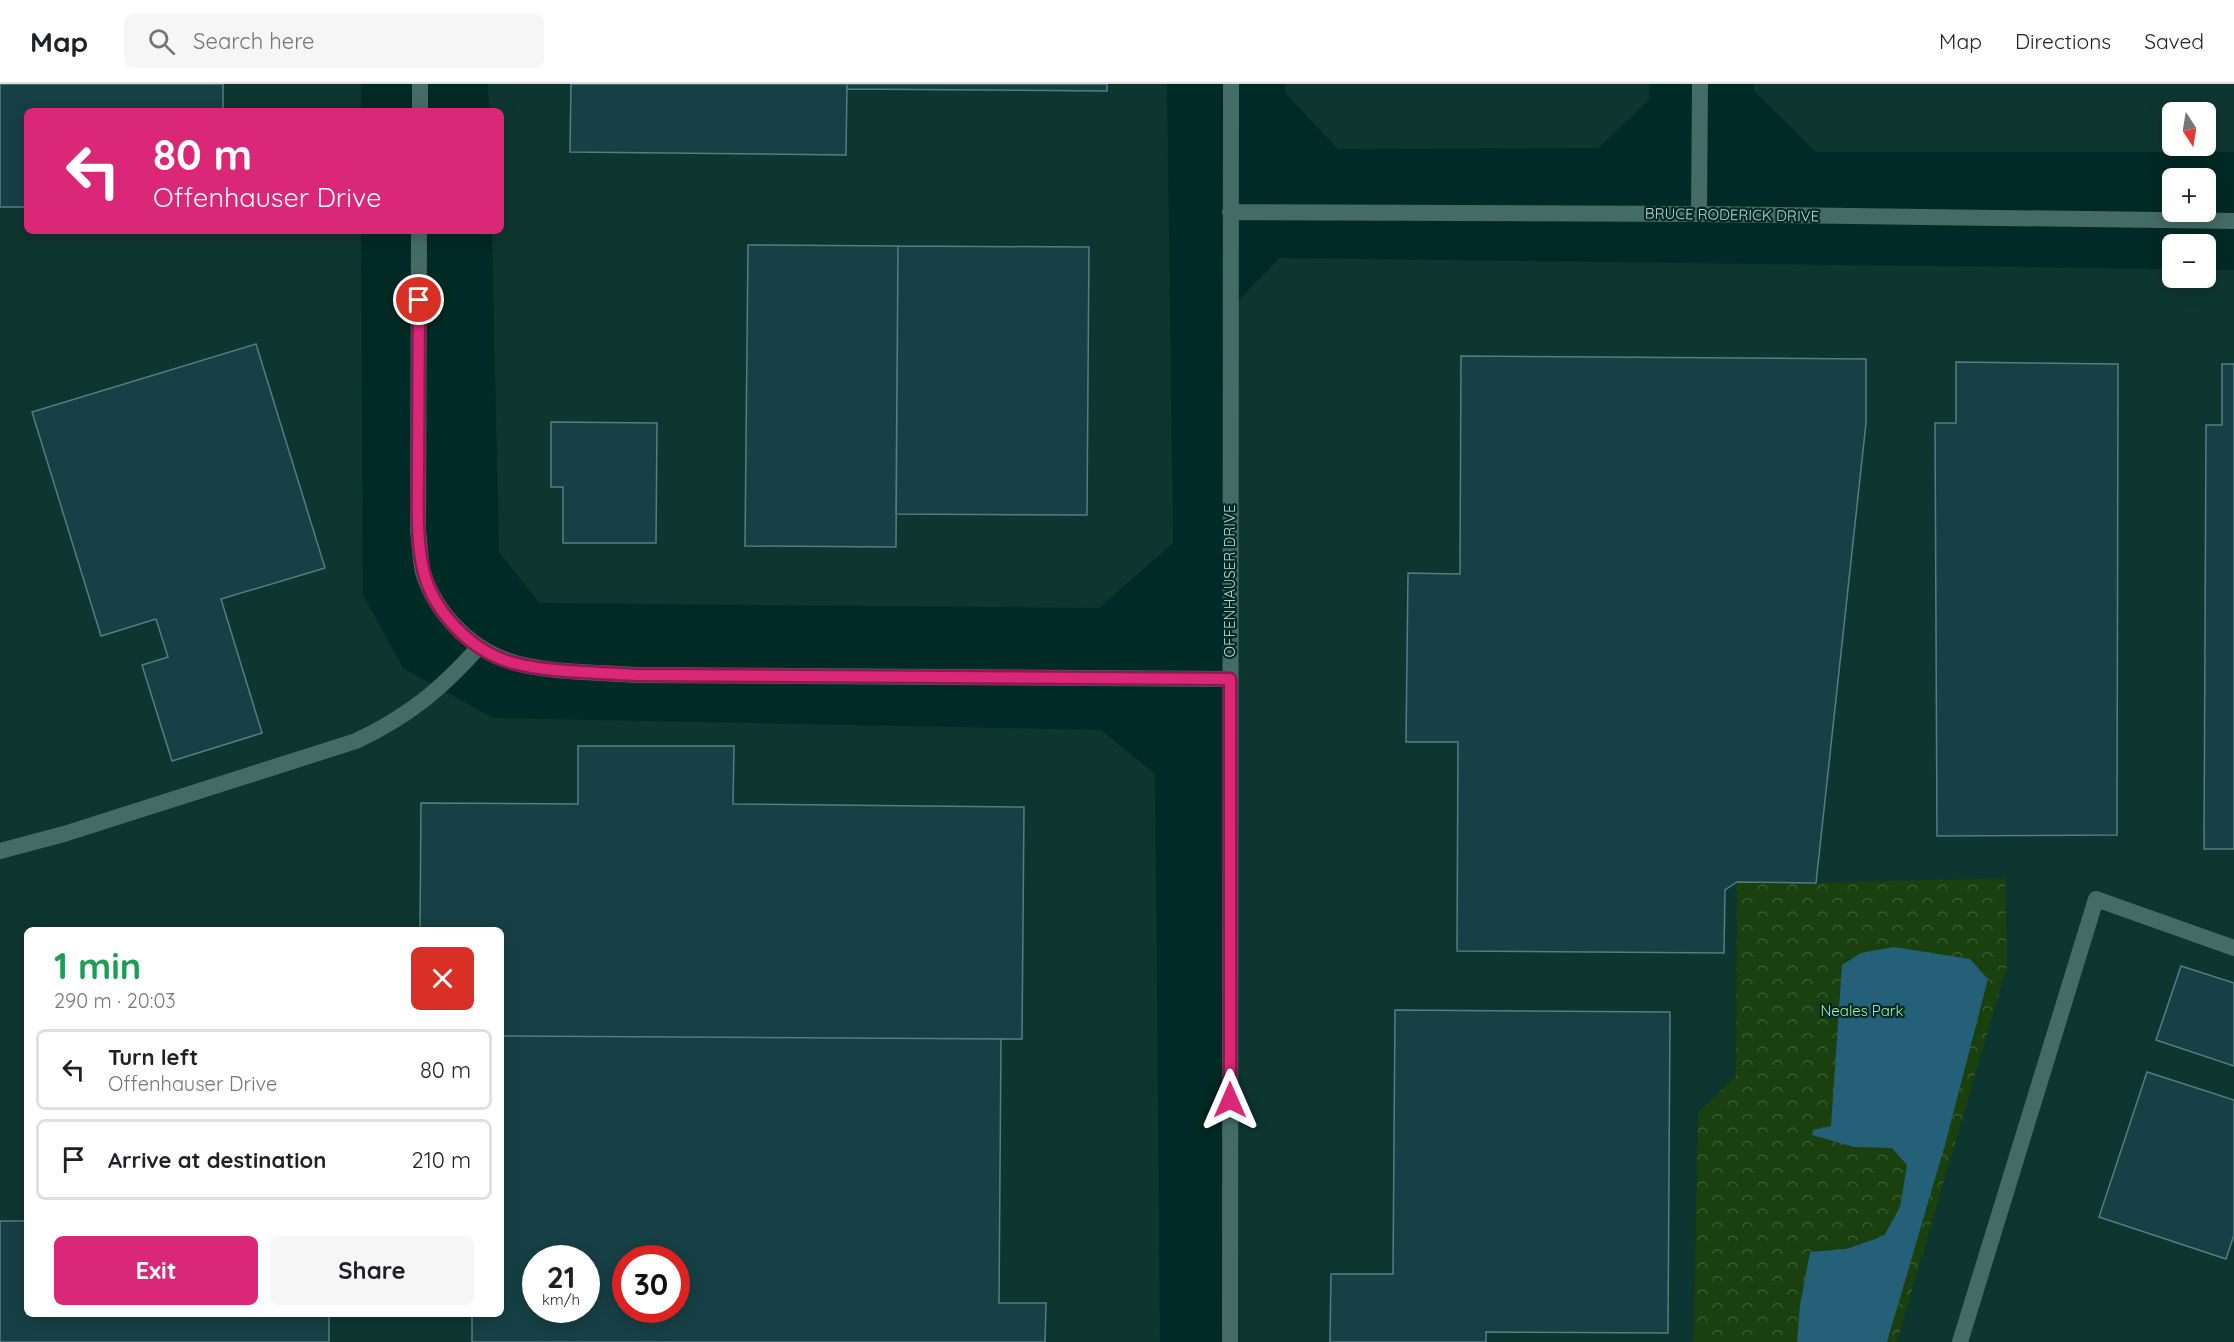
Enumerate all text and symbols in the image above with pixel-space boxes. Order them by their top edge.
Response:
search box [124,14,544,68]
text: Map [30,24,88,59]
icon: search [145,25,178,58]
text: Search here [193,27,315,55]
text: Map [1939,28,1982,54]
text: Directions [2015,28,2111,54]
text: Saved [2144,28,2204,54]
north arrow [2162,102,2216,156]
map controls [2162,102,2216,288]
text: 80 m [153,128,252,181]
icon: left [54,132,132,210]
button: + [2162,168,2216,222]
text: Offenhauser Drive [153,180,381,214]
street label: BRUCE RODERICK DRIVE [1645,203,1819,226]
button: − [2162,234,2216,288]
pin [393,274,444,325]
icon: arrive [402,283,435,316]
street label: OFFENHAUSER DRIVE [1220,505,1239,658]
text: 1 min [54,943,141,988]
button: close [411,947,474,1010]
text: 290 m · 20:03 [54,988,176,1013]
park label: Neales Park [1820,1001,1904,1020]
text: Turn left [108,1043,198,1071]
icon: left [57,1053,90,1086]
text: 80 m [420,1056,471,1084]
position arrow [1198,1068,1262,1132]
text: Offenhauser Drive [108,1071,277,1096]
icon: arrive [57,1143,90,1176]
text: Arrive at destination [108,1146,326,1174]
text: 210 m [412,1146,471,1174]
button: Exit [54,1236,258,1305]
button: Share [270,1236,474,1305]
speed limit sign: 30 [612,1245,690,1323]
text: 21 [547,1258,575,1296]
text: km/h [542,1290,580,1309]

